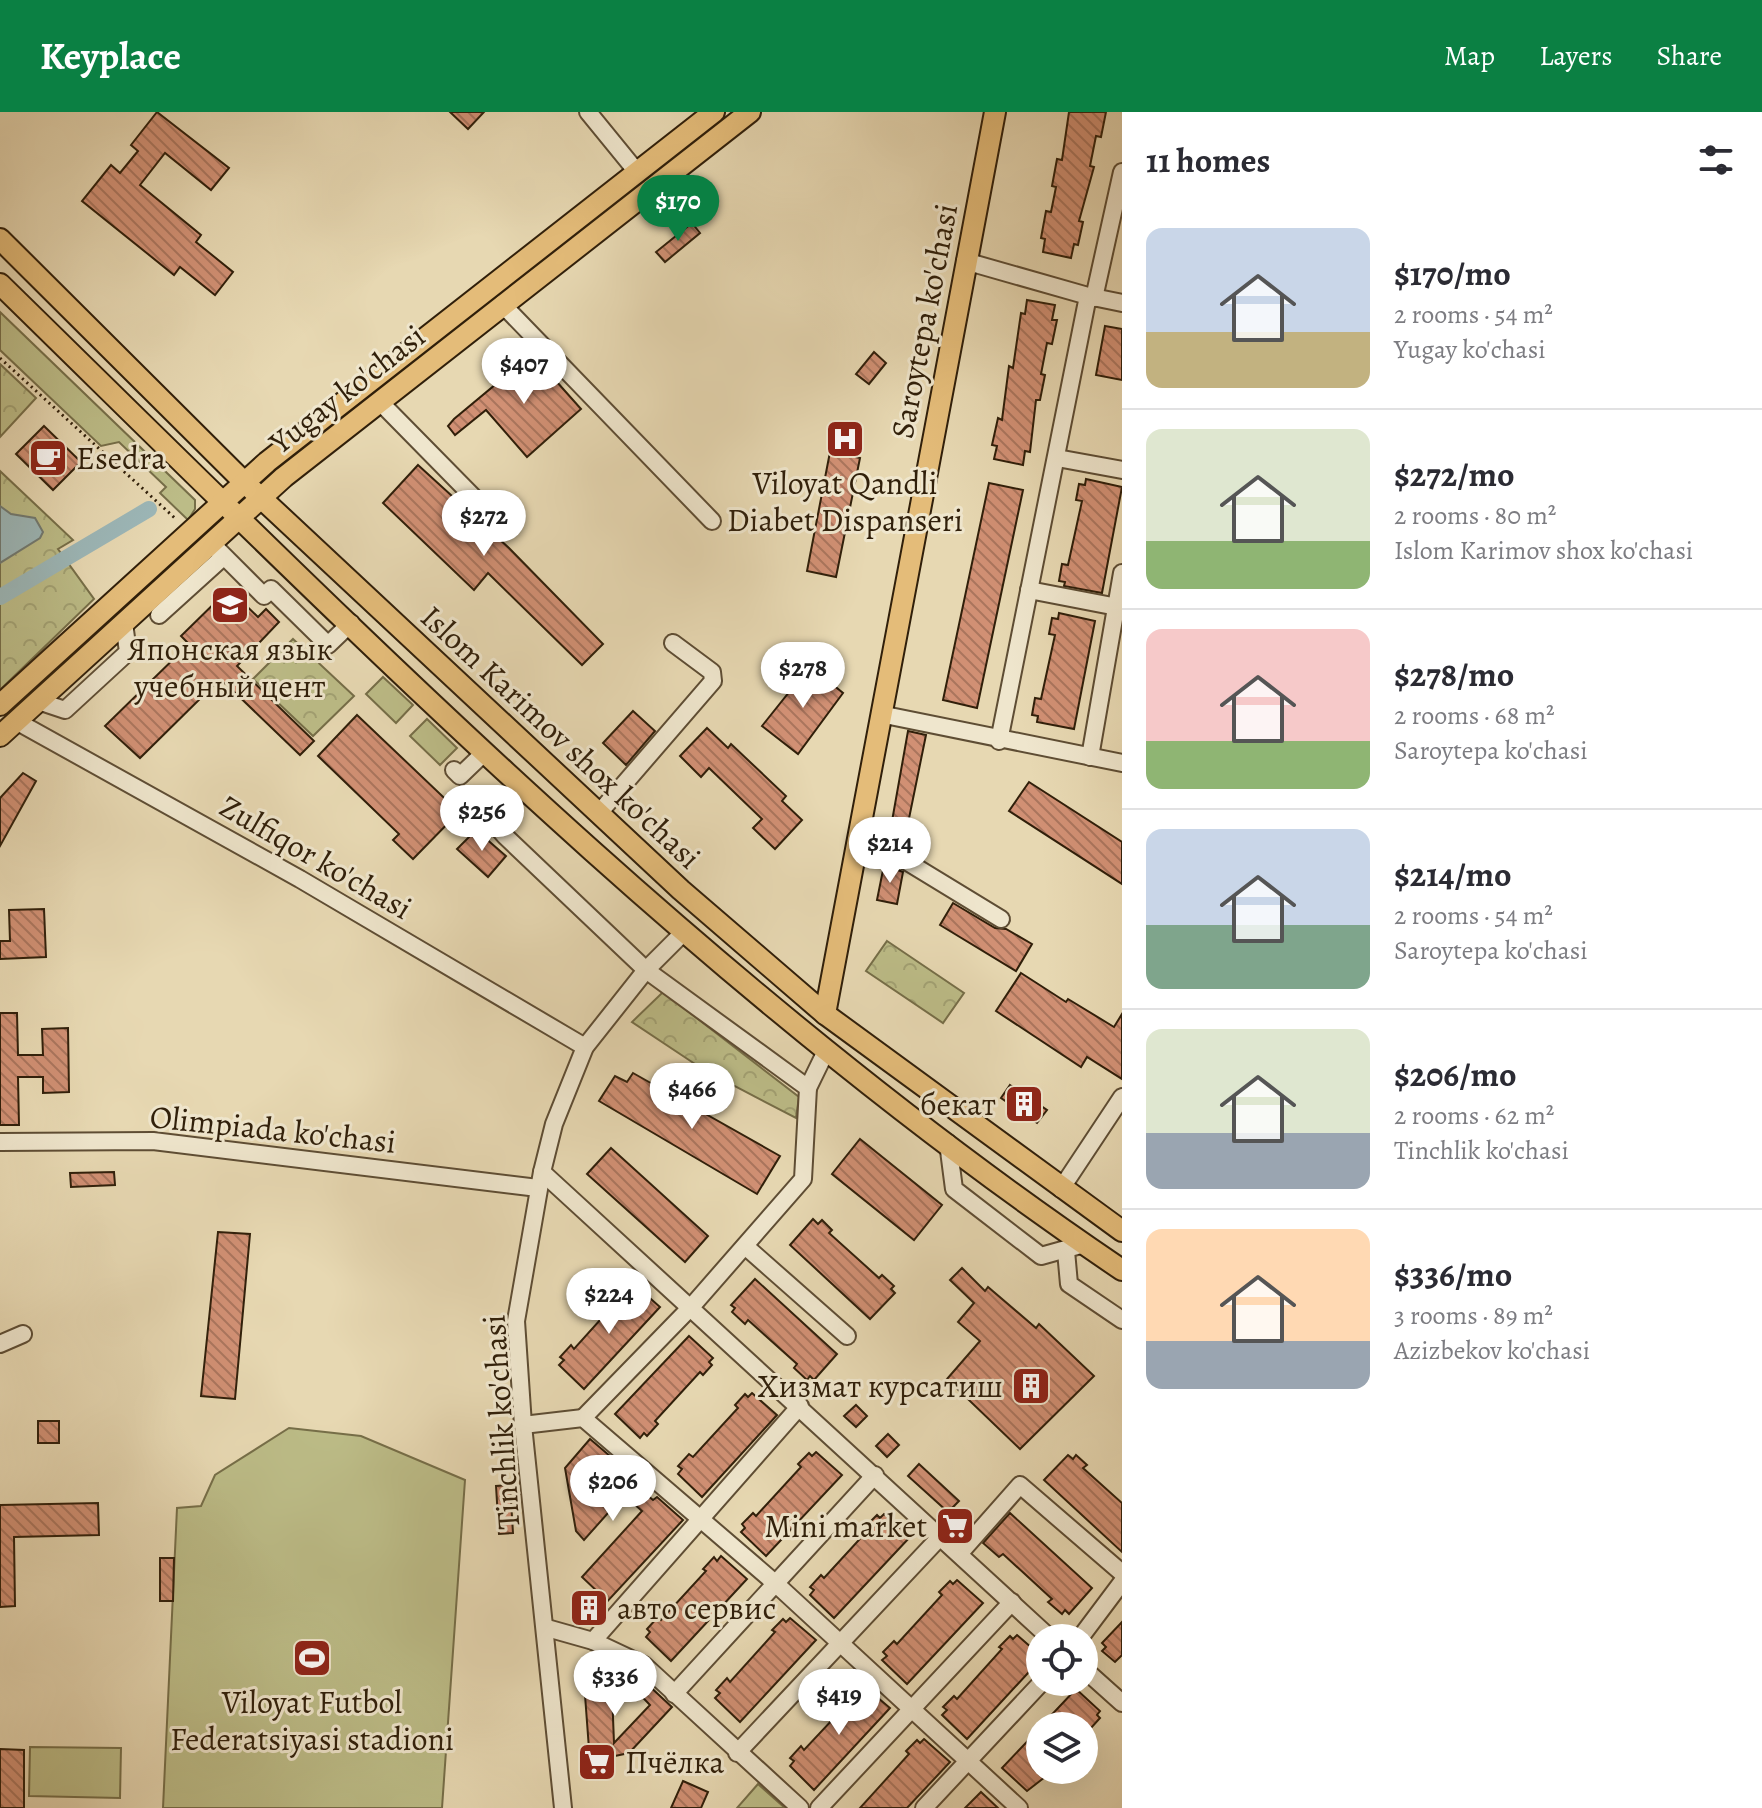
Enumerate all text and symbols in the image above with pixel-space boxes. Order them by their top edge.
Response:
text: Keyplace [40,30,181,82]
text: Map [1444,37,1495,75]
text: Layers [1539,37,1612,75]
text: Share [1656,37,1722,75]
text: 11 homes [1146,137,1270,184]
icon: filters [1694,138,1738,182]
pin: $170 [631,175,725,243]
text: $170 [655,183,701,218]
street label: Saroytepa ko'chasi [880,200,968,442]
text: $170/mo [1394,250,1511,297]
icon: home [1210,260,1306,356]
text: 2 rooms · 54 m² [1394,297,1553,332]
street label: Yugay ko'chasi [259,314,434,464]
text: Yugay ko'chasi [1394,332,1546,367]
pin: $407 [477,338,571,406]
text: $407 [500,346,548,381]
hospital icon: Viloyat Qandli Diabet Dispanseri [824,418,866,460]
place label: Esedra [76,436,166,480]
cafe icon: Esedra [27,437,69,479]
text: $272/mo [1394,451,1514,498]
place label: Viloyat Qandli Diabet Dispanseri [727,461,963,542]
icon: home [1210,461,1306,557]
pin: $272 [437,490,531,558]
text: $272 [460,498,508,533]
text: 2 rooms · 80 m² [1394,498,1556,533]
text: Islom Karimov shox ko'chasi [1394,533,1693,568]
school or university icon: Японская язык учебный цент [209,584,251,626]
street label: Islom Karimov shox ko'chasi [411,595,711,879]
place label: Японская язык учебный цент [127,627,333,708]
pin: $278 [756,642,850,710]
text: $278 [779,650,827,685]
text: $278/mo [1394,651,1514,698]
icon: home [1210,661,1306,757]
text: 2 rooms · 68 m² [1394,698,1555,733]
text: Saroytepa ko'chasi [1394,733,1588,768]
street label: Zulfiqor ko'chasi [212,784,420,930]
pin: $256 [435,785,529,853]
text: $256 [458,793,506,828]
pin: $214 [843,817,937,885]
text: $214 [867,825,913,860]
text: $214/mo [1394,851,1512,898]
icon: home [1210,861,1306,957]
text: 2 rooms · 54 m² [1394,898,1553,933]
text: Saroytepa ko'chasi [1394,933,1588,968]
text: $206/mo [1394,1051,1516,1098]
icon: home [1210,1061,1306,1157]
pin: $466 [645,1063,739,1131]
text: $466 [668,1071,716,1106]
place label: бекат [920,1082,996,1126]
building icon: бекат [1003,1083,1045,1125]
street label: Olimpiada ko'chasi [148,1094,398,1164]
text: 2 rooms · 62 m² [1394,1098,1554,1133]
text: Tinchlik ko'chasi [1394,1133,1569,1168]
text: $336/mo [1394,1251,1512,1298]
icon: home [1210,1261,1306,1357]
pin: $224 [562,1268,656,1336]
text: $224 [584,1276,634,1311]
text: 3 rooms · 89 m² [1394,1298,1553,1333]
street label: Tinchlik ko'chasi [472,1313,530,1531]
text: Azizbekov ko'chasi [1394,1333,1590,1368]
place label: Хизмат курсатиш [757,1364,1003,1408]
building icon: Хизмат курсатиш [1010,1365,1052,1407]
pin: $206 [566,1455,660,1523]
text: $206 [588,1463,638,1498]
place label: Mini market [764,1504,927,1548]
supermarket icon: Mini market [934,1505,976,1547]
place label: авто сервис [617,1586,776,1630]
building icon: авто сервис [568,1587,610,1629]
map controls [1026,1624,1098,1784]
button: locate [1026,1624,1098,1696]
sports icon: Viloyat Futbol Federatsiyasi stadioni [291,1637,333,1679]
pin: $336 [568,1650,662,1718]
text: $336 [592,1658,638,1693]
pin: $419 [792,1669,886,1737]
text: $419 [816,1677,862,1712]
place label: Viloyat Futbol Federatsiyasi stadioni [170,1680,454,1761]
button: layers [1026,1712,1098,1784]
place label: Пчёлка [625,1740,725,1784]
supermarket icon: Пчёлка [576,1741,618,1783]

